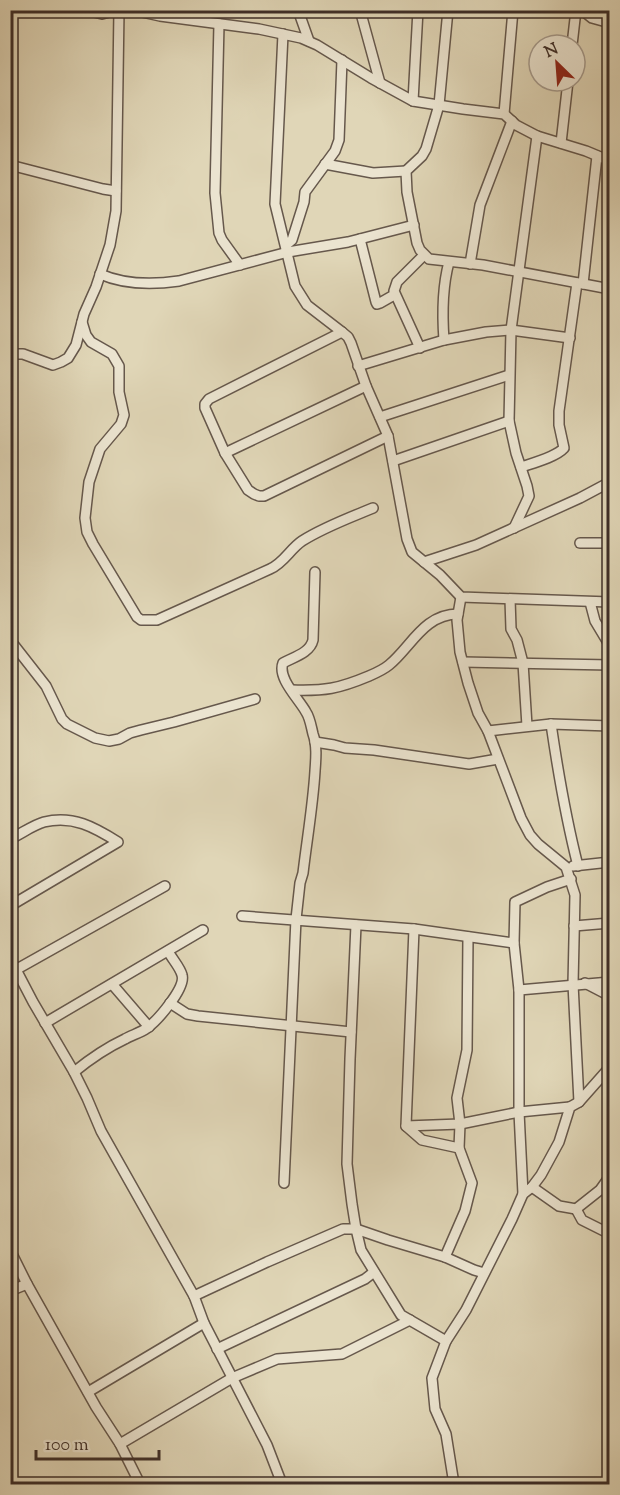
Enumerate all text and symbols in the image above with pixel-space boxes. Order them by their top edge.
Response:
north arrow [527,33,587,93]
text: N [541,38,563,65]
scale bar [36,1423,159,1461]
text: 100 m [45,1433,89,1459]

